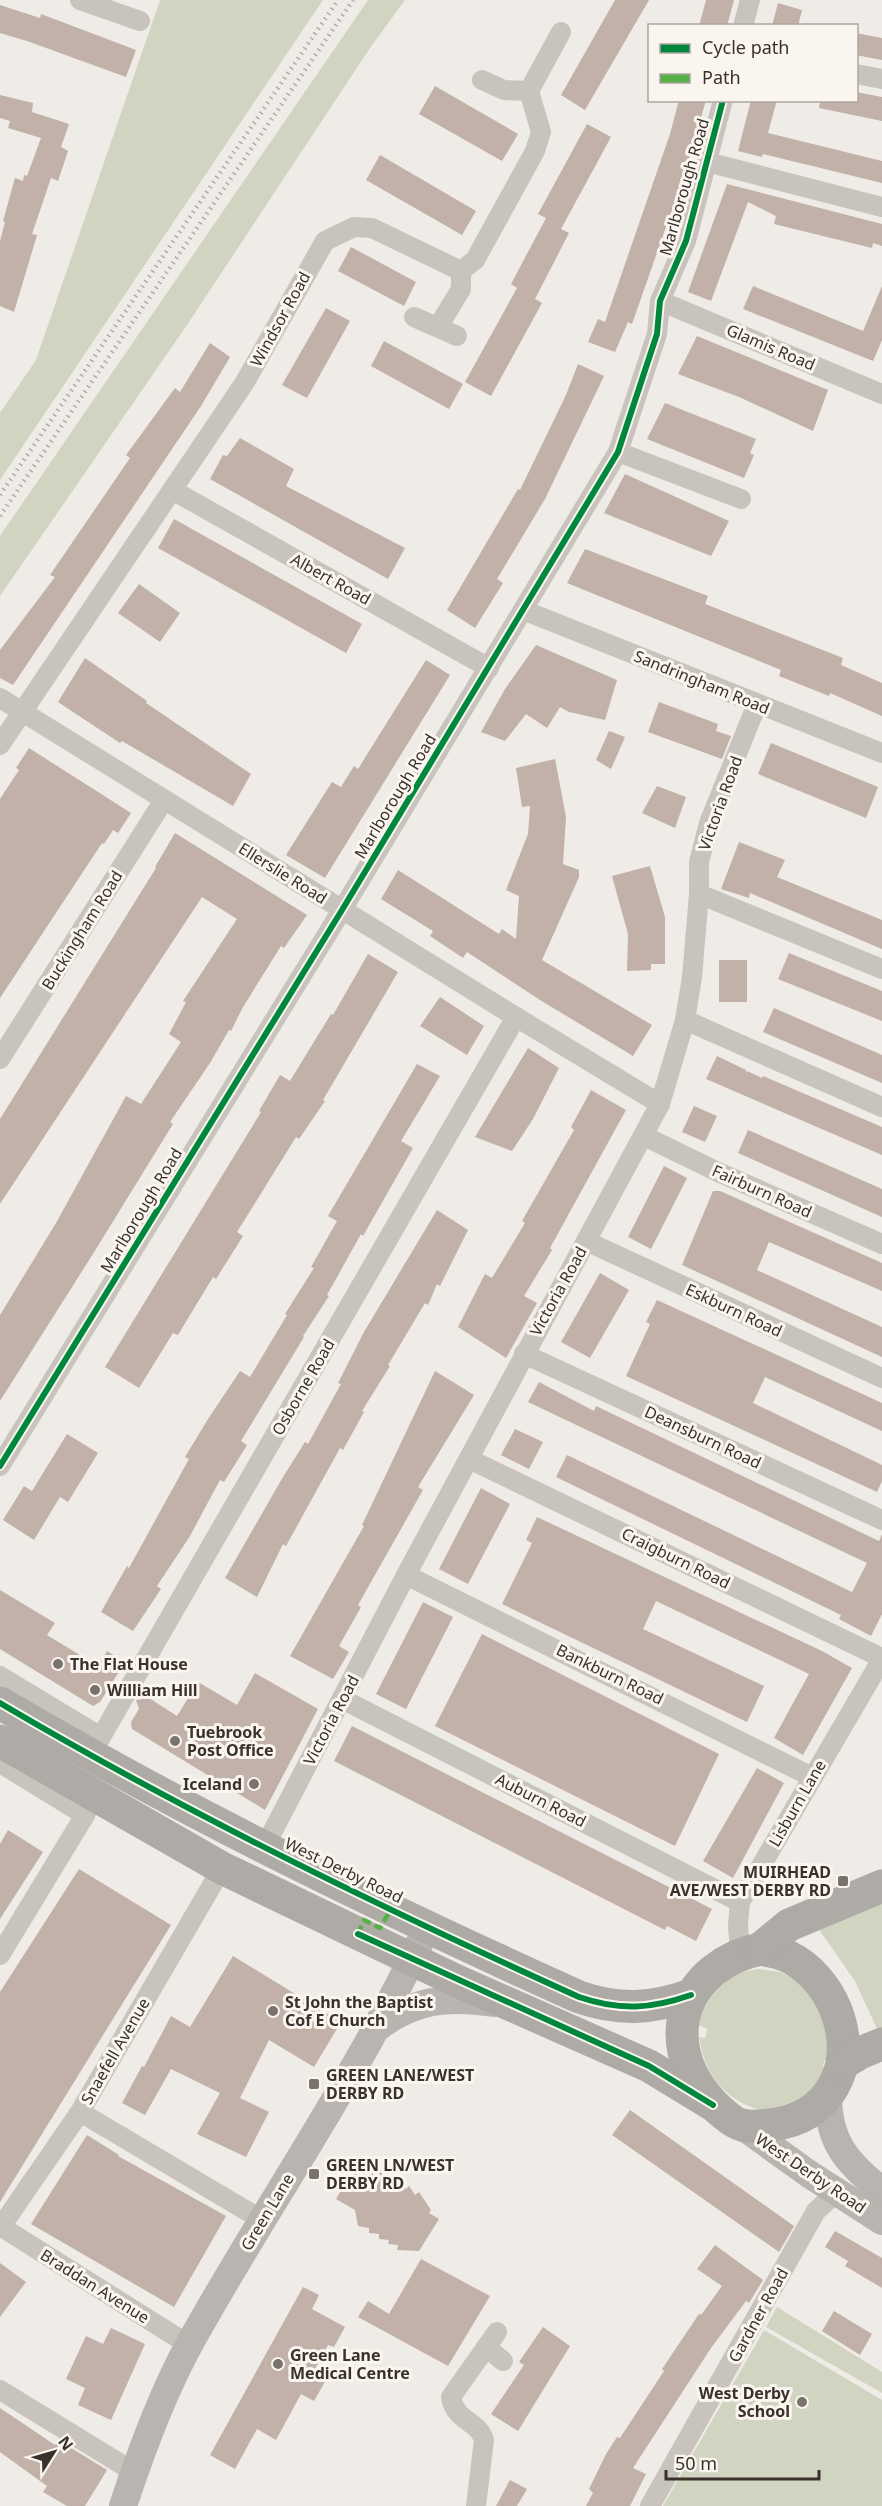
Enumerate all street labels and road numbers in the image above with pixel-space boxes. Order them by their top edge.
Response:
street label: Marlborough Road [654,116,714,258]
street label: Windsor Road [245,268,315,370]
street label: Glamis Road [723,318,819,376]
street label: Albert Road [287,548,375,610]
street label: Sandringham Road [631,645,773,719]
street label: Marlborough Road [349,730,441,862]
street label: Victoria Road [693,753,747,853]
street label: Ellerslie Road [235,837,331,909]
street label: Buckingham Road [36,866,128,994]
street label: Marlborough Road [95,1144,187,1276]
street label: Fairburn Road [709,1159,815,1223]
street label: Victoria Road [524,1242,592,1340]
street label: Eskburn Road [682,1278,786,1342]
street label: Osborne Road [267,1335,339,1439]
street label: Deansburn Road [641,1400,765,1474]
street label: Craigburn Road [618,1522,734,1594]
street label: Bankburn Road [553,1639,667,1709]
street label: Victoria Road [298,1671,364,1769]
street label: Lisburn Lane [763,1756,831,1850]
street label: Auburn Road [492,1768,590,1832]
street label: West Derby Road [281,1832,407,1908]
street label: Snaefell Avenue [76,1994,154,2108]
street label: West Derby Road [751,2128,871,2218]
street label: Green Lane [235,2169,299,2255]
street label: Braddan Avenue [36,2244,154,2328]
street label: Gardner Road [723,2264,793,2366]

